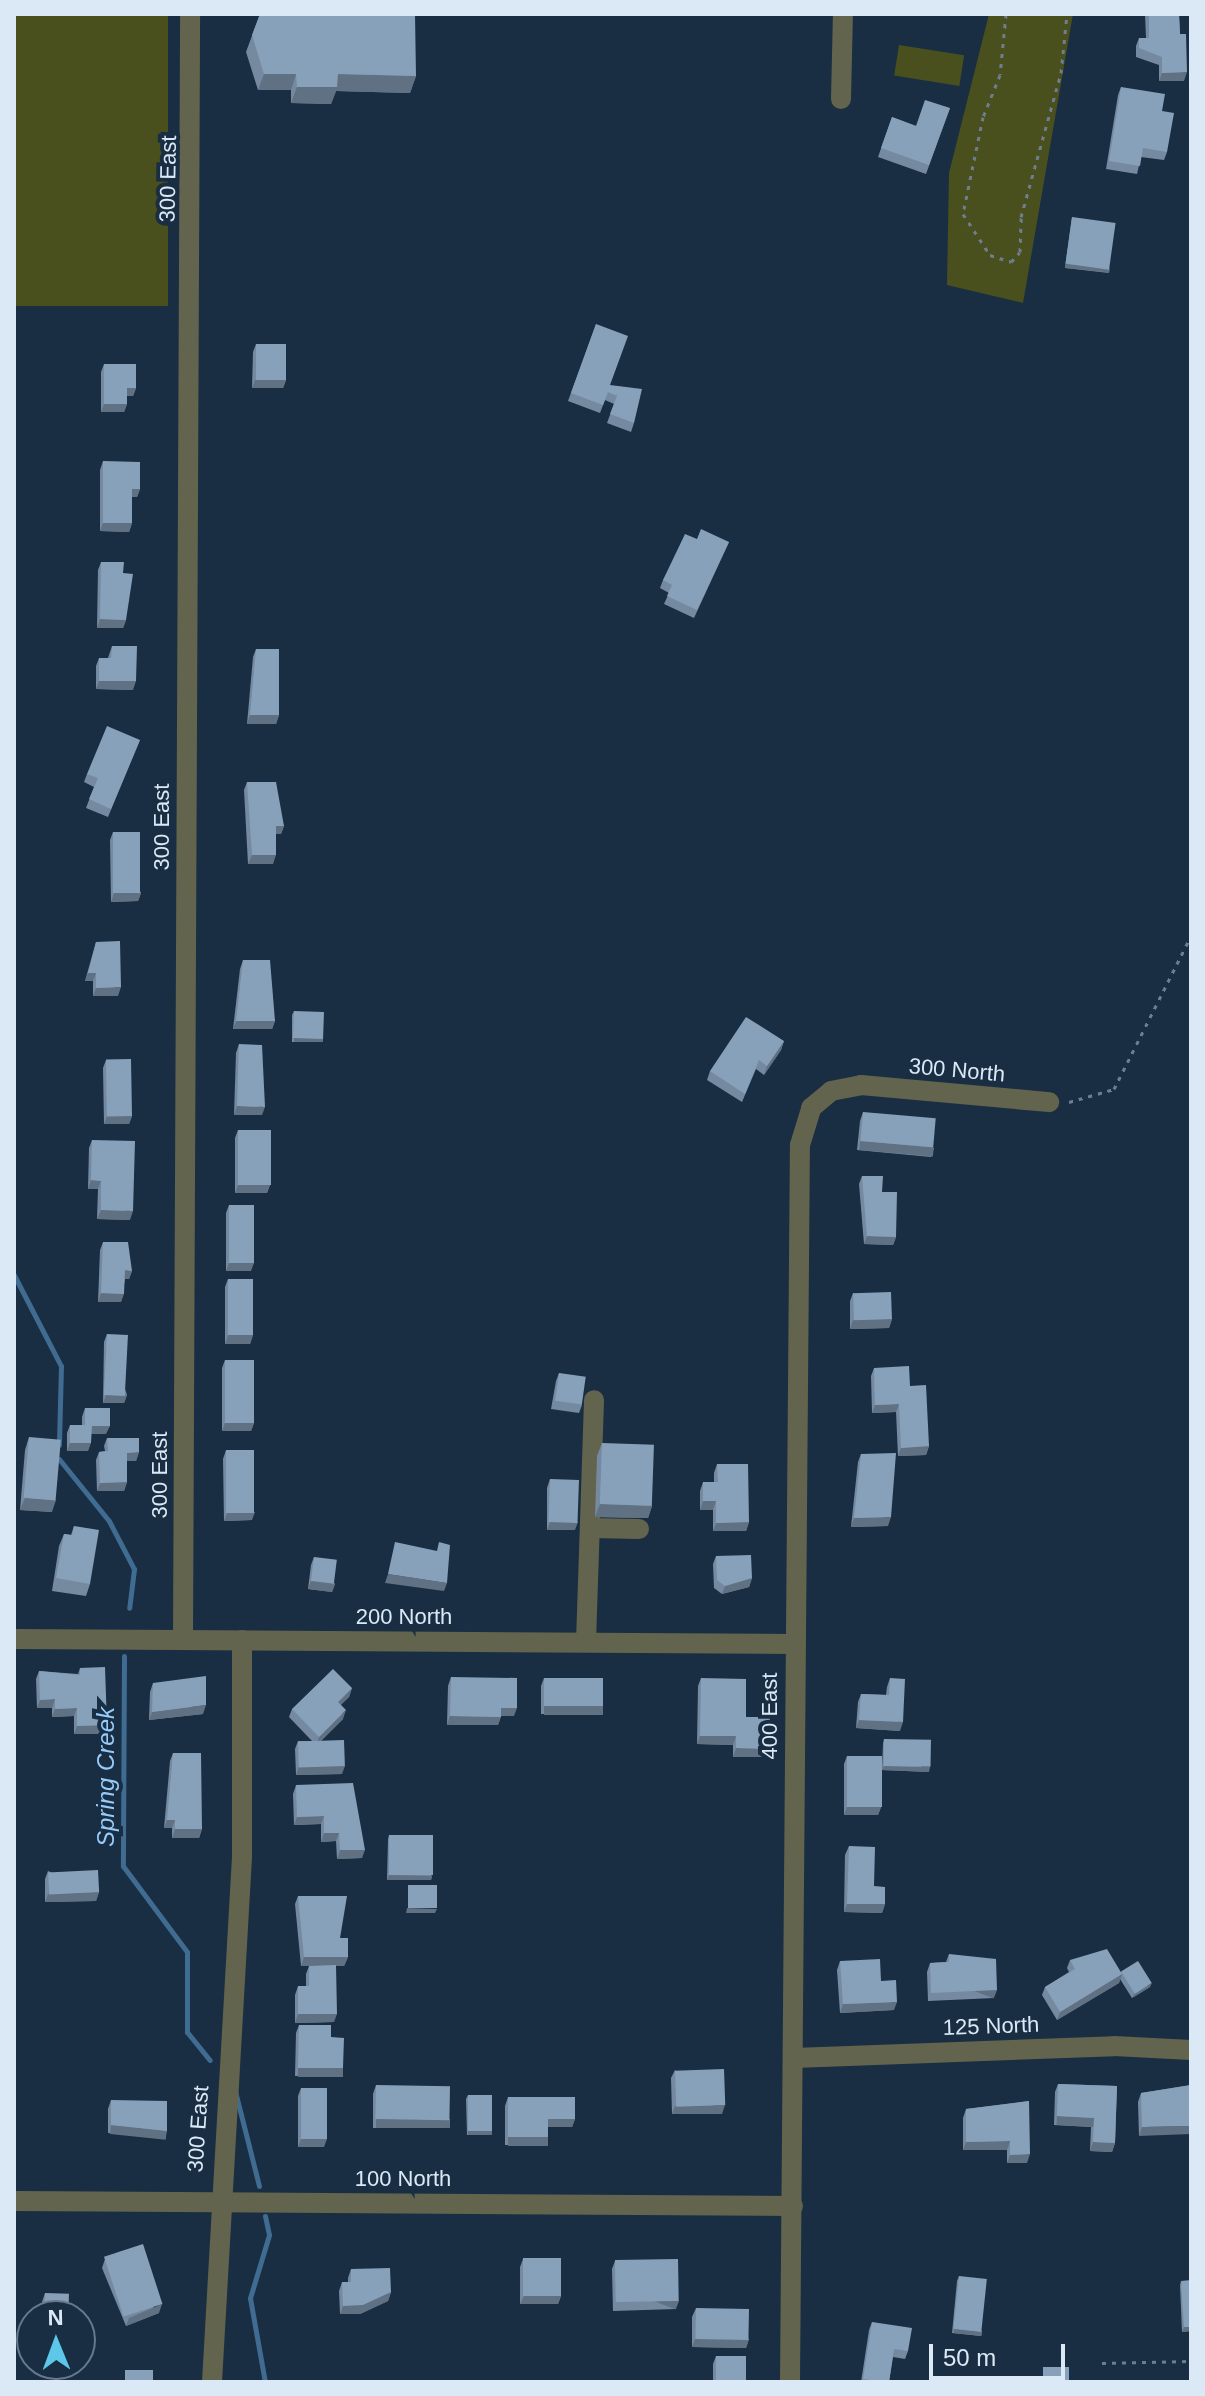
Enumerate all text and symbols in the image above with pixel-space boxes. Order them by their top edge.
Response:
street label: 300 East [154,135,182,223]
street label: 300 East [149,784,175,870]
street label: 300 North [908,1053,1006,1087]
street label: 300 East [147,1432,173,1518]
street label: 200 North [356,1604,452,1630]
street label: 400 East [757,1673,783,1759]
water label: Spring Creek [92,1707,120,1847]
street label: 125 North [942,2011,1040,2041]
street label: 300 East [182,2085,214,2173]
street label: 100 North [355,2166,451,2192]
north arrow [16,2300,96,2380]
text: N [47,2305,64,2330]
scale bar [933,2328,1069,2378]
text: 50 m [943,2344,996,2371]

